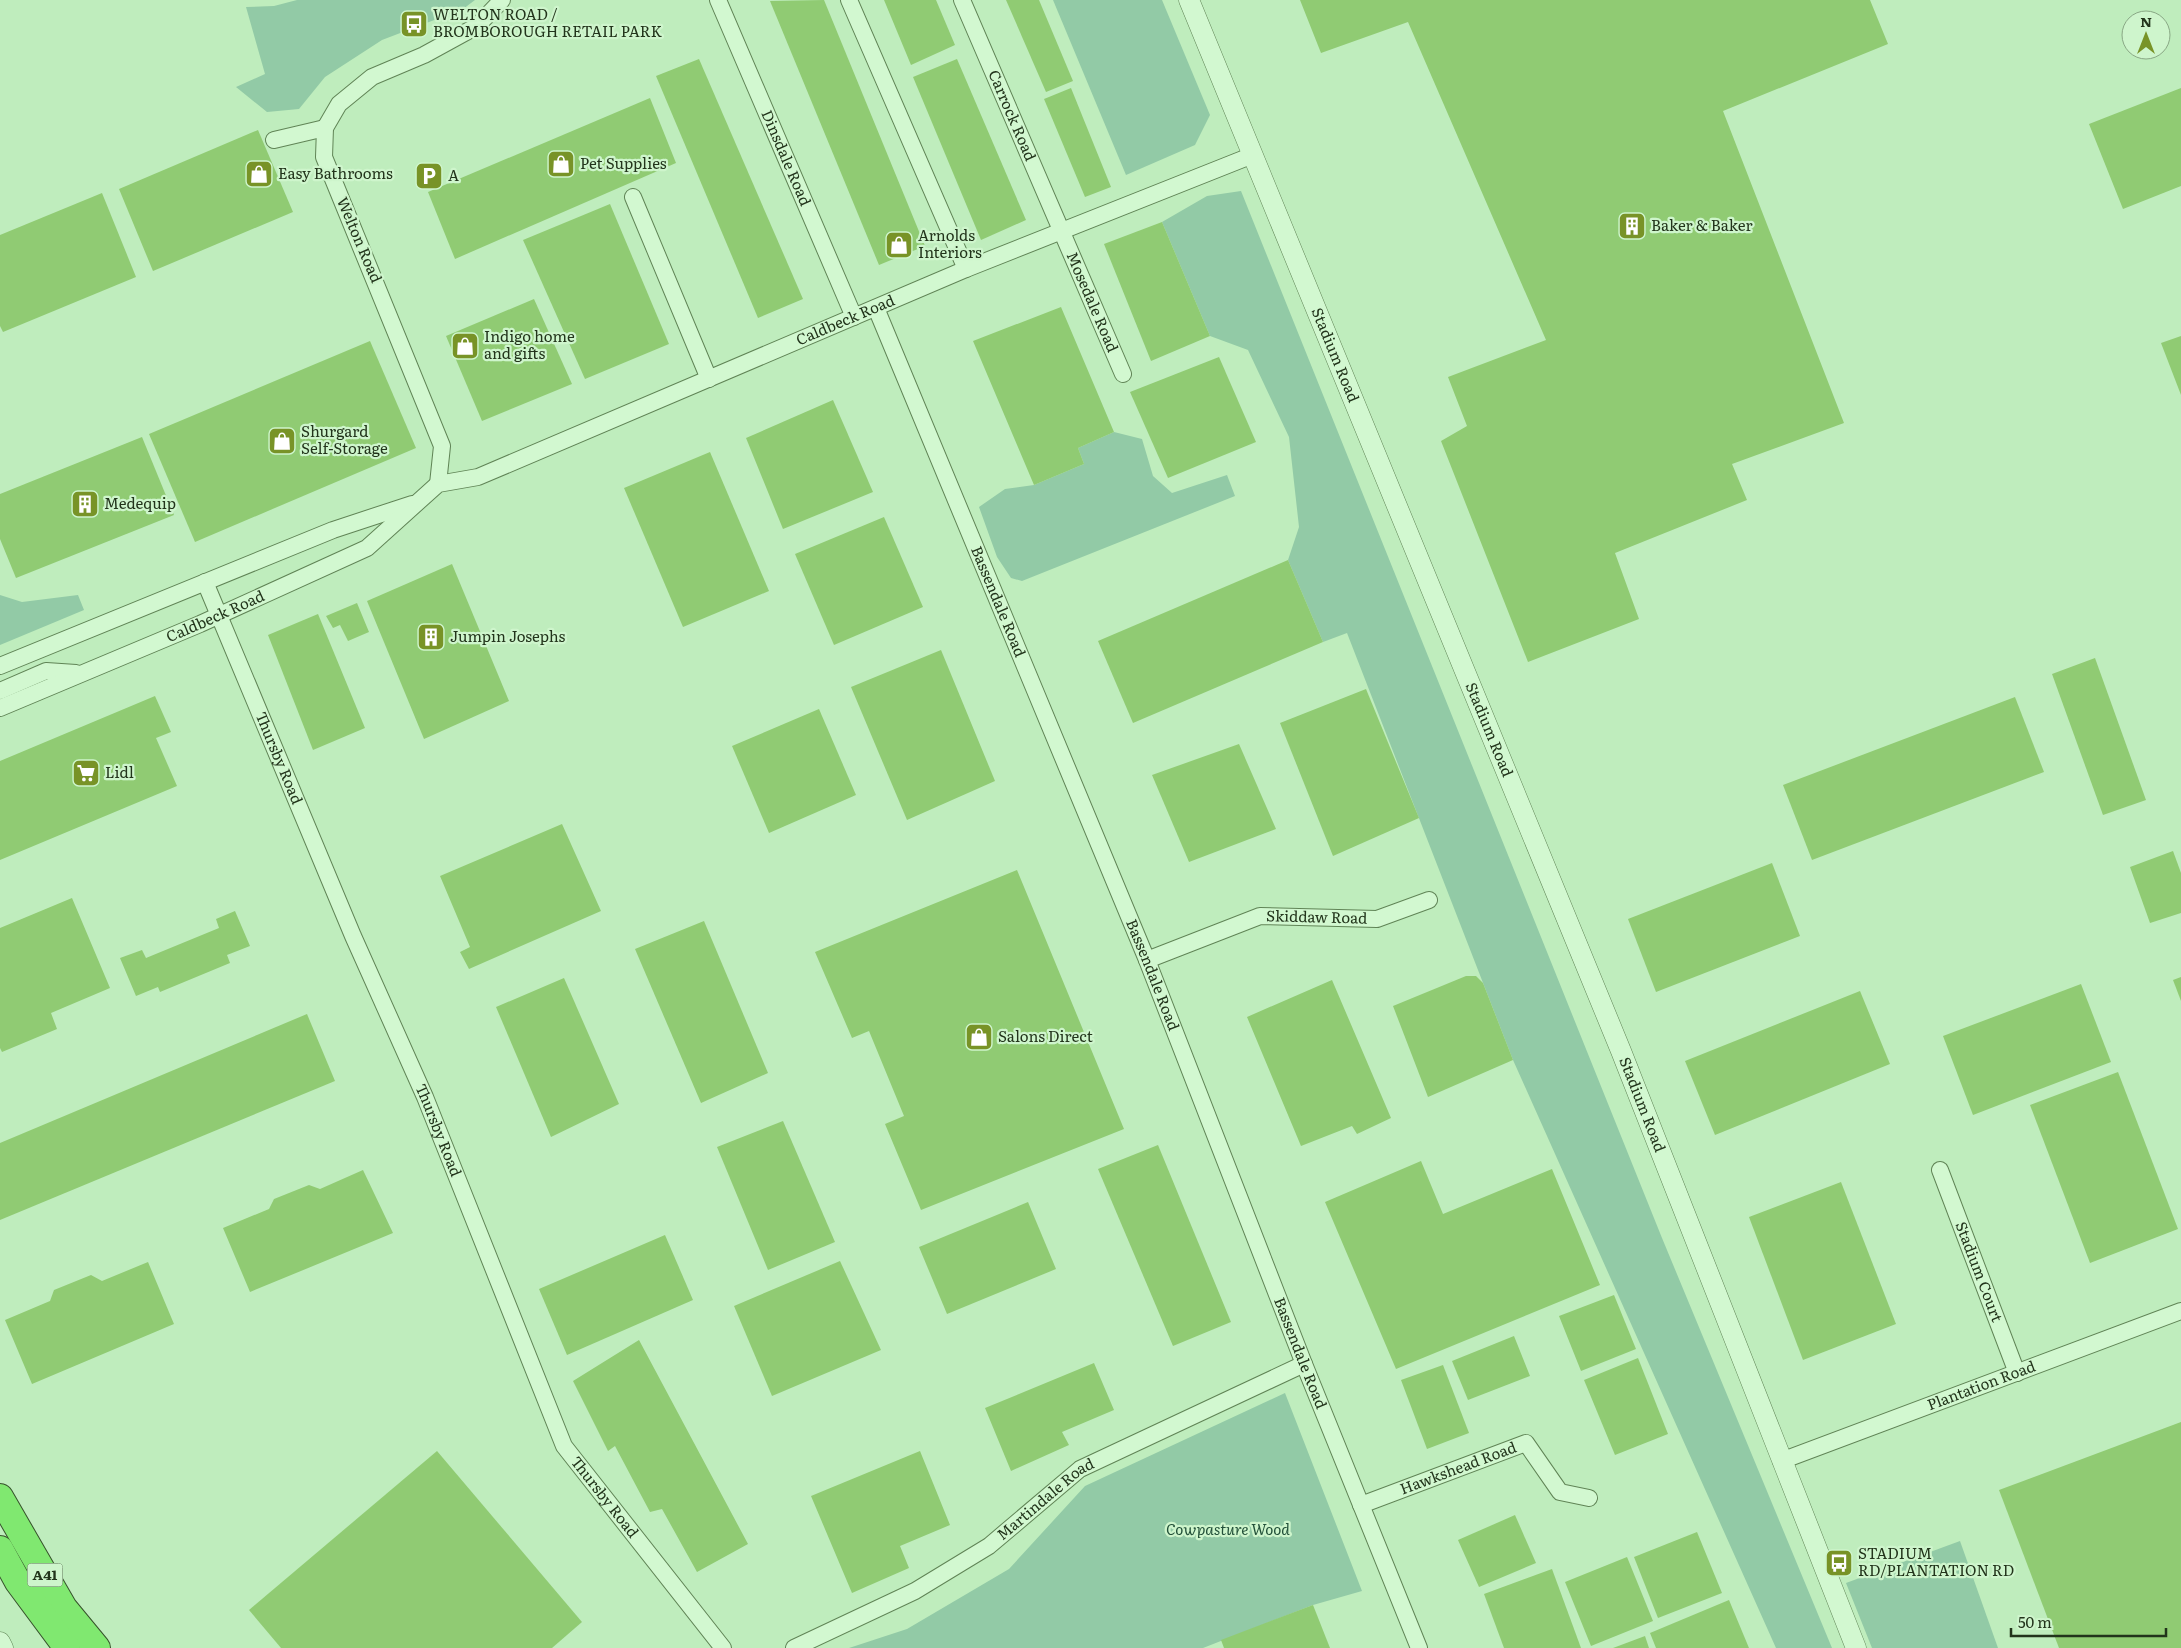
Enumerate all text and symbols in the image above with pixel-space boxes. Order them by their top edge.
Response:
place label: WELTON ROAD / BROMBOROUGH RETAIL PARK [433,2,663,42]
bus stop icon: WELTON ROAD / BROMBOROUGH RETAIL PARK [399,9,429,39]
north arrow [2121,10,2171,60]
text: N [2140,11,2152,31]
street label: Carrock Road [983,66,1043,164]
street label: Dinsdale Road [756,106,818,209]
shop icon: Pet Supplies [546,149,576,179]
place label: Pet Supplies [580,151,667,174]
shop icon: Easy Bathrooms [244,159,274,189]
place label: Easy Bathrooms [278,161,393,184]
parking icon: A [414,161,444,191]
place label: A [448,163,459,186]
street label: Welton Road [332,193,389,286]
building icon: Baker & Baker [1617,211,1647,241]
place label: Baker & Baker [1651,213,1753,236]
place label: Arnolds Interiors [918,223,982,263]
shop icon: Arnolds Interiors [884,230,914,260]
street label: Mosedale Road [1062,248,1125,355]
street label: Caldbeck Road [792,288,898,350]
street label: Stadium Road [1307,304,1366,405]
place label: Indigo home and gifts [484,324,575,364]
shop icon: Indigo home and gifts [450,331,480,361]
place label: Shurgard Self-Storage [301,419,388,459]
shop icon: Shurgard Self-Storage [267,426,297,456]
building icon: Medequip [70,489,100,519]
place label: Medequip [104,491,176,514]
street label: Bassendale Road [966,542,1033,660]
street label: Caldbeck Road [162,583,268,647]
building icon: Jumpin Josephs [416,622,446,652]
place label: Jumpin Josephs [450,624,566,647]
street label: Stadium Road [1461,678,1520,780]
street label: Thursby Road [251,708,310,807]
supermarket icon: Lidl [71,758,101,788]
place label: Lidl [105,760,134,783]
street label: Skiddaw Road [1266,903,1368,929]
street label: Bassendale Road [1121,915,1186,1034]
shop icon: Salons Direct [964,1022,994,1052]
place label: Salons Direct [998,1024,1093,1047]
street label: Stadium Road [1614,1053,1673,1155]
street label: Thursby Road [410,1080,469,1180]
street label: Stadium Court [1951,1218,2010,1325]
street label: Bassendale Road [1269,1293,1334,1412]
street label: Plantation Road [1923,1354,2038,1415]
street label: Hawkshead Road [1396,1435,1519,1499]
street label: Thursby Road [566,1451,645,1542]
street label: Martindale Road [991,1451,1097,1545]
park label: Cowpasture Wood [1166,1517,1290,1540]
place label: STADIUM RD/PLANTATION RD [1858,1541,2014,1581]
bus stop icon: STADIUM RD/PLANTATION RD [1824,1548,1854,1578]
road number: A41 [28,1564,62,1586]
scale bar [2011,1606,2166,1638]
text: 50 m [2018,1610,2052,1633]

